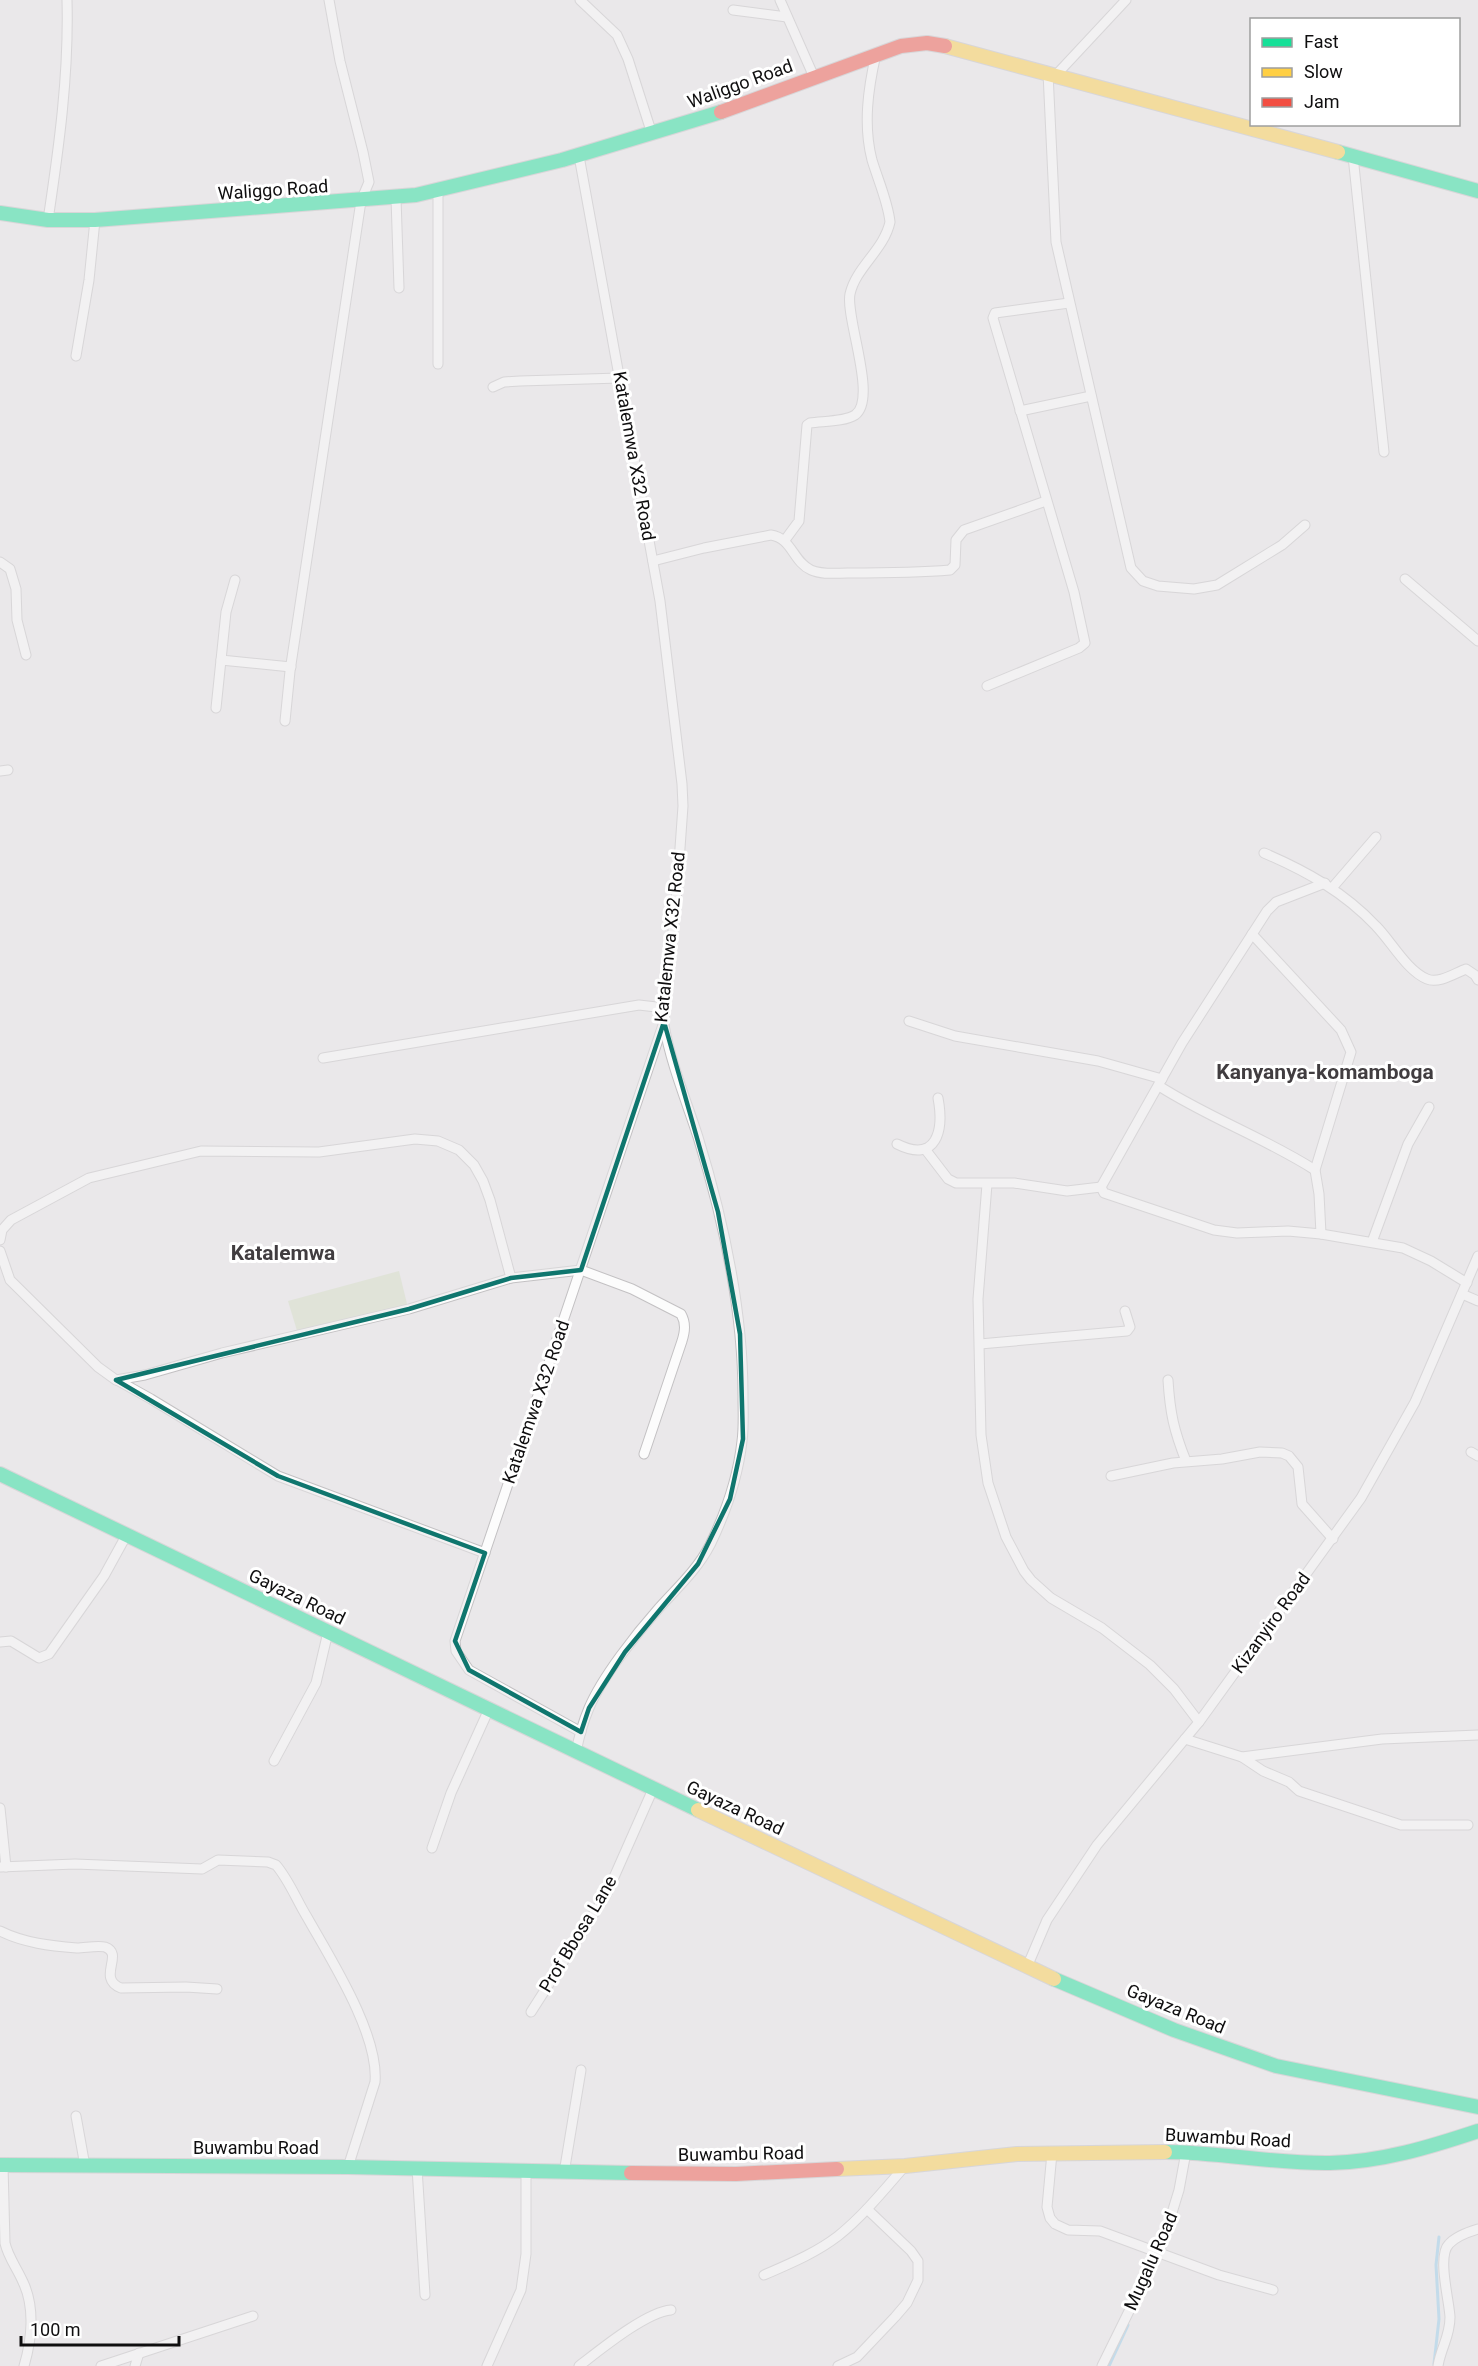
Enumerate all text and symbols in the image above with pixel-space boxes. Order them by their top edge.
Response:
legend [1250,18,1460,126]
text: Fast [1304,31,1339,52]
street label: Waliggo Road [684,55,795,112]
text: Slow [1304,61,1343,82]
text: Jam [1304,91,1340,112]
street label: Waliggo Road [217,175,329,204]
street label: Katalemwa X32 Road [609,370,660,542]
street label: Katalemwa X32 Road [650,851,689,1023]
district label: Kanyanya-komamboga [1216,1060,1434,1084]
district label: Katalemwa [231,1241,335,1265]
street label: Katalemwa X32 Road [498,1317,573,1486]
street label: Gayaza Road [246,1564,349,1629]
street label: Kizanyiro Road [1227,1568,1314,1677]
street label: Gayaza Road [683,1776,787,1839]
street label: Prof Bbosa Lane [534,1872,621,1996]
street label: Gayaza Road [1124,1979,1229,2038]
street label: Buwambu Road [1165,2124,1292,2151]
street label: Buwambu Road [193,2137,319,2158]
street label: Buwambu Road [678,2142,804,2165]
street label: Mugalu Road [1119,2208,1182,2313]
scale bar [21,2309,178,2347]
text: 100 m [30,2319,81,2340]

